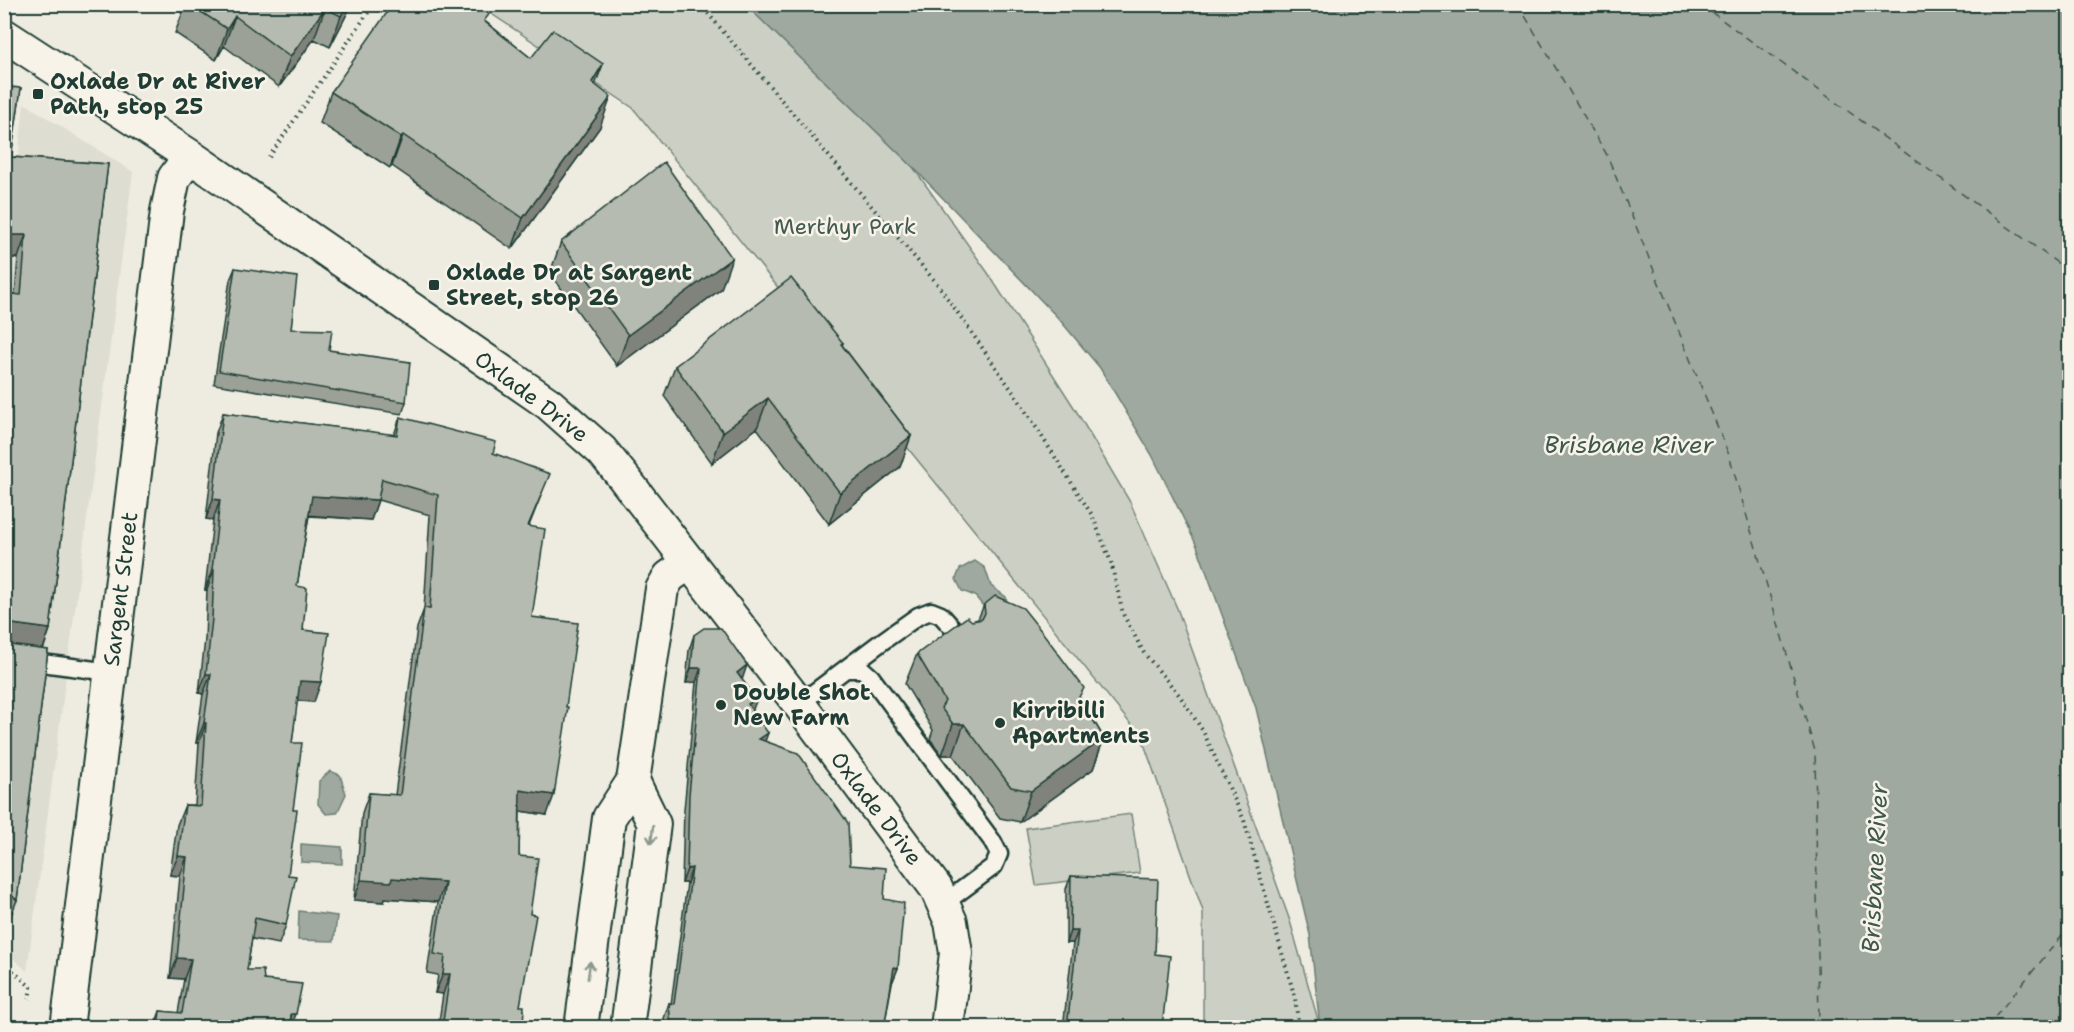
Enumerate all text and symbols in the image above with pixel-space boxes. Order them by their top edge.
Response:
place label: Oxlade Dr at River Path, stop 25 [50,67,266,121]
marker: Oxlade Dr at River Path, stop 25 [31,87,45,101]
park label: Merthyr Park [774,212,916,241]
place label: Oxlade Dr at Sargent Street, stop 26 [446,258,692,312]
marker: Oxlade Dr at Sargent Street, stop 26 [427,278,441,292]
street label: Oxlade Drive [469,344,595,449]
water label: Brisbane River [1544,429,1714,461]
street label: Sargent Street [97,510,144,668]
place label: Double Shot New Farm [733,678,871,732]
place label: Kirribilli Apartments [1012,696,1150,750]
marker: Double Shot New Farm [714,698,728,712]
marker: Kirribilli Apartments [993,716,1007,730]
street label: Oxlade Drive [824,745,929,871]
water label: Brisbane River [1855,782,1895,954]
one-way arrow [647,825,658,844]
one-way arrow [583,960,594,980]

